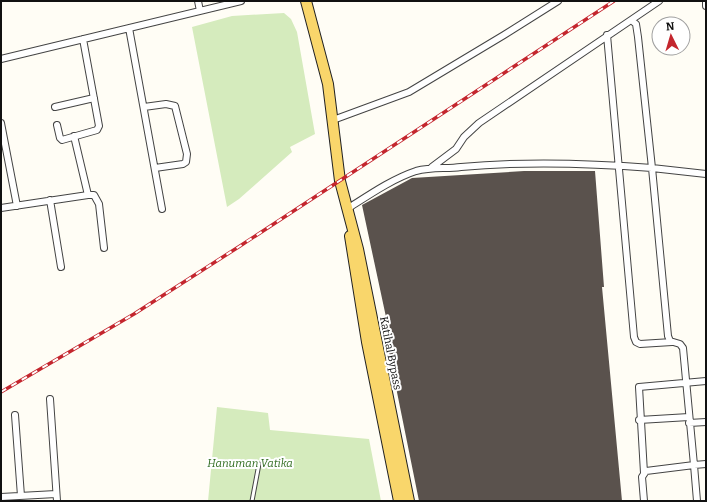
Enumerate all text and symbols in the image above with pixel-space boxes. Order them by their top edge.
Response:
north arrow [651,16,691,56]
text: N [665,20,675,33]
street label: Katihal Bypass [377,315,404,391]
park label: Hanuman Vatika [207,457,293,470]

